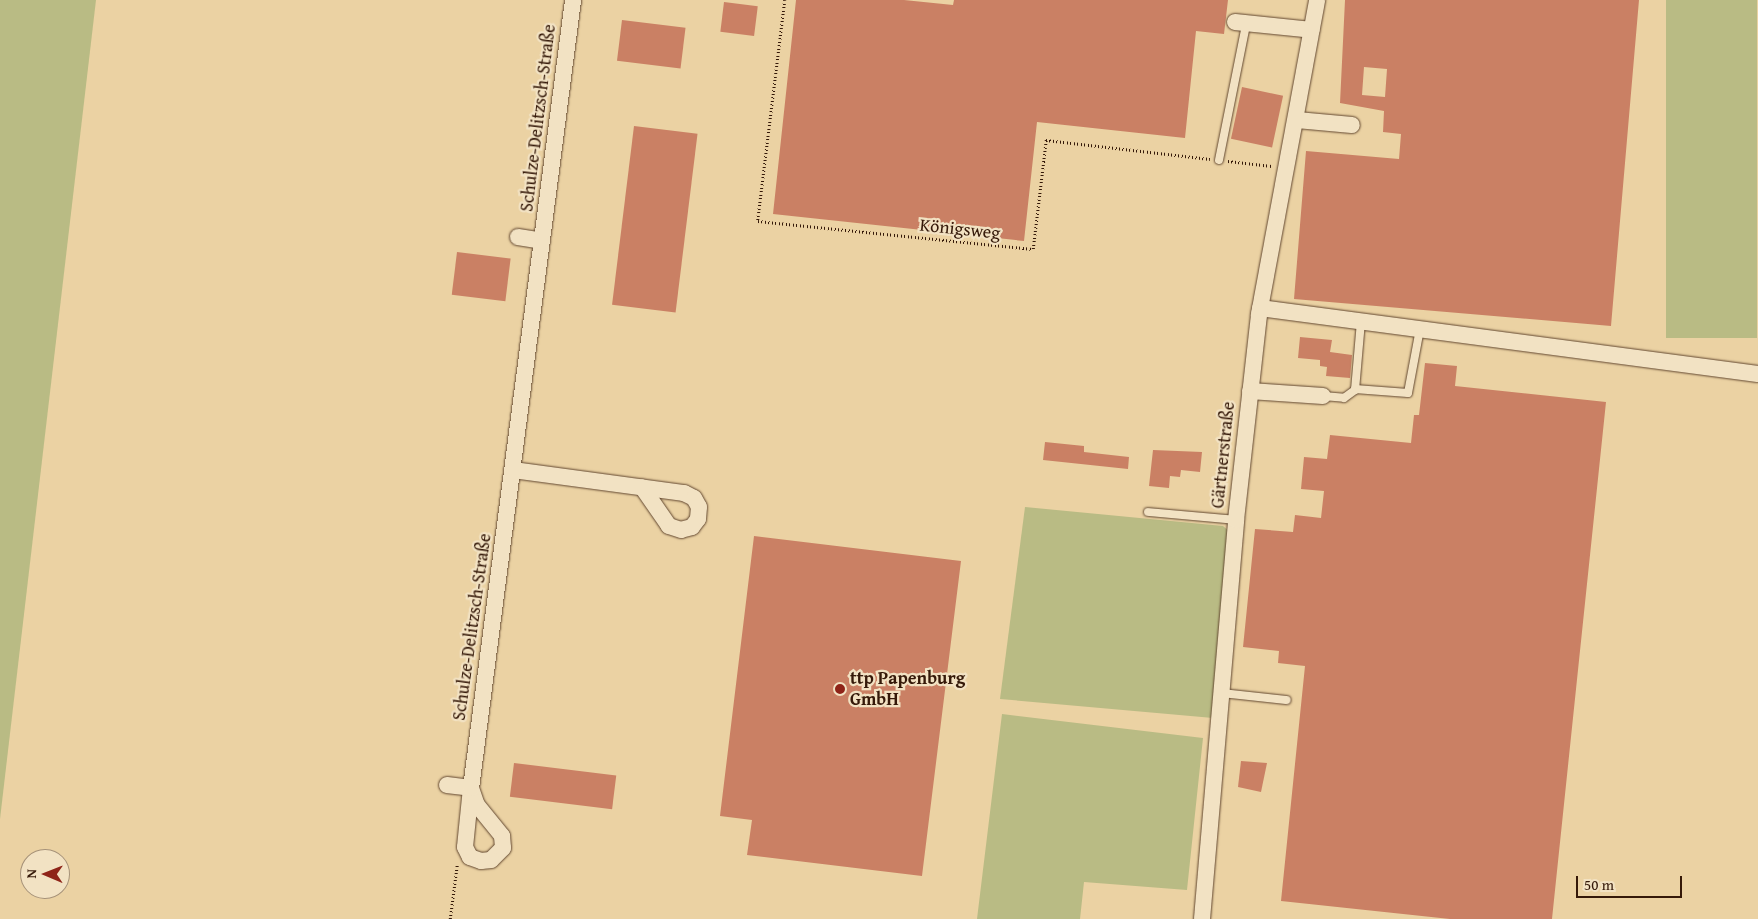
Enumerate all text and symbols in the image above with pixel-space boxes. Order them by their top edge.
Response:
street label: Schulze-Delitzsch-Straße [516,23,560,213]
street label: Königsweg [919,214,1001,244]
street label: Gärtnerstraße [1207,401,1239,509]
street label: Schulze-Delitzsch-Straße [448,532,496,722]
place label: ttp Papenburg GmbH [850,668,965,711]
marker: ttp Papenburg GmbH [834,683,846,695]
north arrow [20,849,70,899]
scale bar [1578,866,1684,898]
text: N [21,869,41,879]
text: 50 m [1584,874,1614,895]

